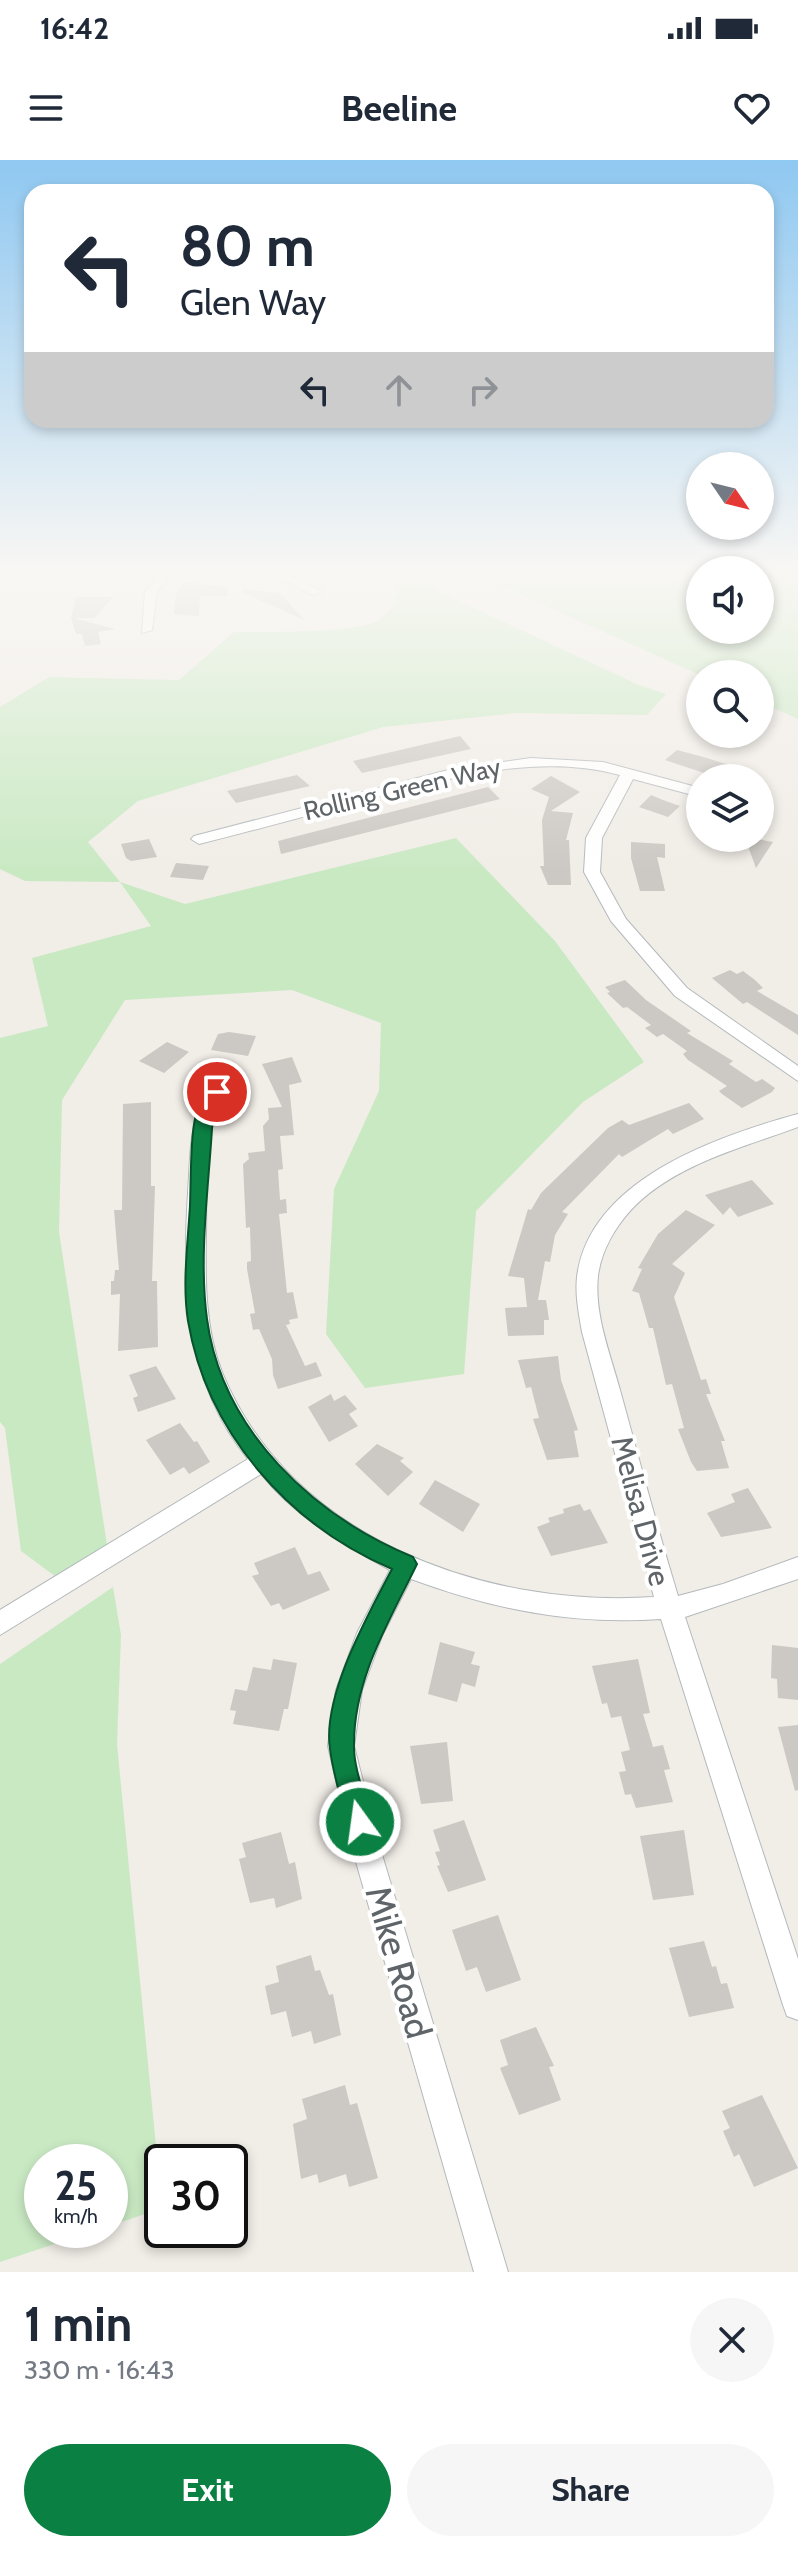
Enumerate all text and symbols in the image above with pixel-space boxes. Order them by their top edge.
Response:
text: 16:42 [40,10,109,47]
icon: menu [24,86,68,130]
text: Beeline [341,86,457,130]
icon: heart [730,86,774,130]
text: 80 m [180,212,315,280]
icon: left [48,216,152,320]
text: Glen Way [180,280,326,324]
icon: left [293,368,337,412]
icon: ahead [377,368,421,412]
icon: right [461,368,505,412]
north arrow [686,452,774,540]
map controls [686,452,774,852]
button: sound [686,556,774,644]
button: search [686,660,774,748]
street label: Rolling Green Way [300,751,504,827]
button: layers [686,764,774,852]
pin [183,1058,251,1126]
icon: arrive [195,1070,239,1114]
street label: Melisa Drive [603,1432,679,1590]
position arrow [318,1780,402,1864]
street label: Mike Road [356,1881,442,2043]
speed limit sign: 30 [144,2144,248,2248]
text: 25 [55,2161,97,2210]
text: km/h [54,2204,98,2228]
text: 1 min [24,2295,132,2353]
button: close [690,2298,774,2382]
text: 330 m · 16:43 [24,2354,175,2386]
button: Exit [24,2444,391,2536]
button: Share [407,2444,774,2536]

